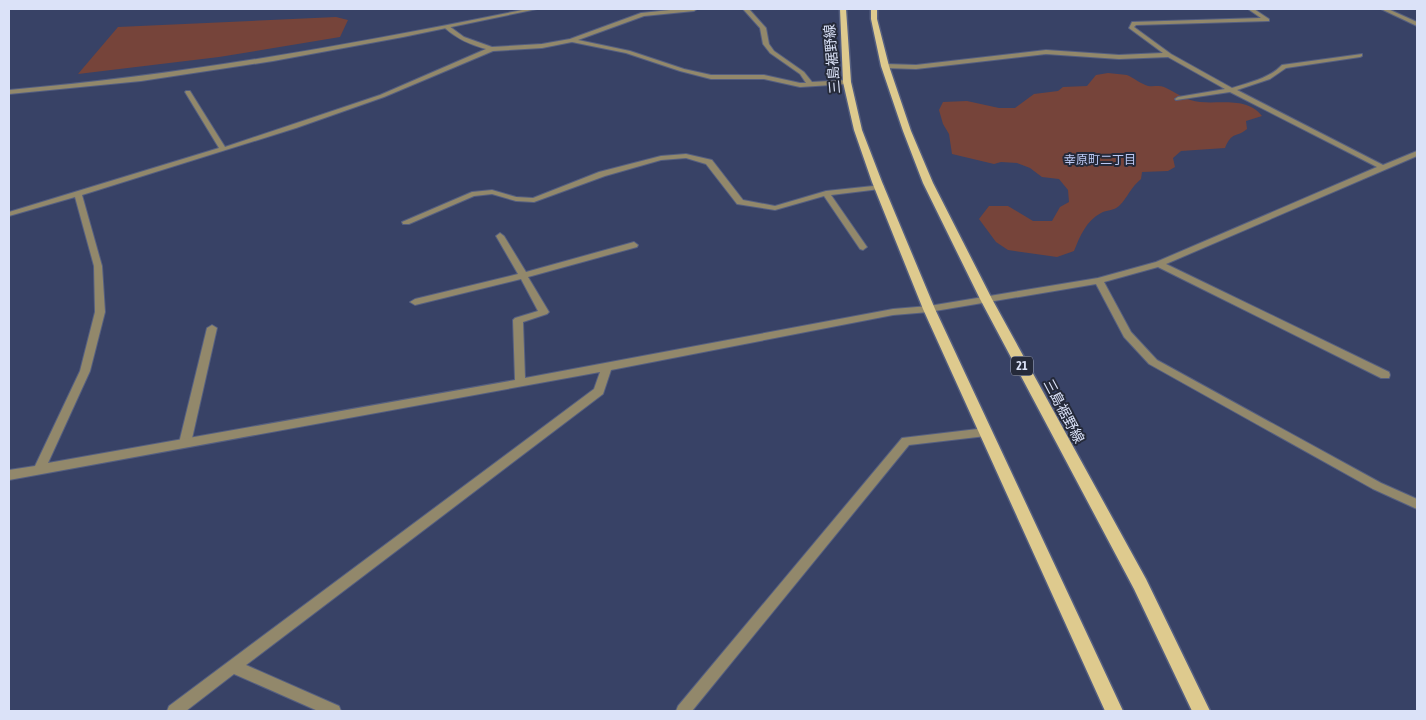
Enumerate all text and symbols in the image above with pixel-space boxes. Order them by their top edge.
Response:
street label: 三島裾野線 [821,23,843,95]
district label: 幸原町二丁目 [1064,153,1136,167]
road number: 21 [1011,356,1033,376]
street label: 三島裾野線 [1041,376,1087,446]

